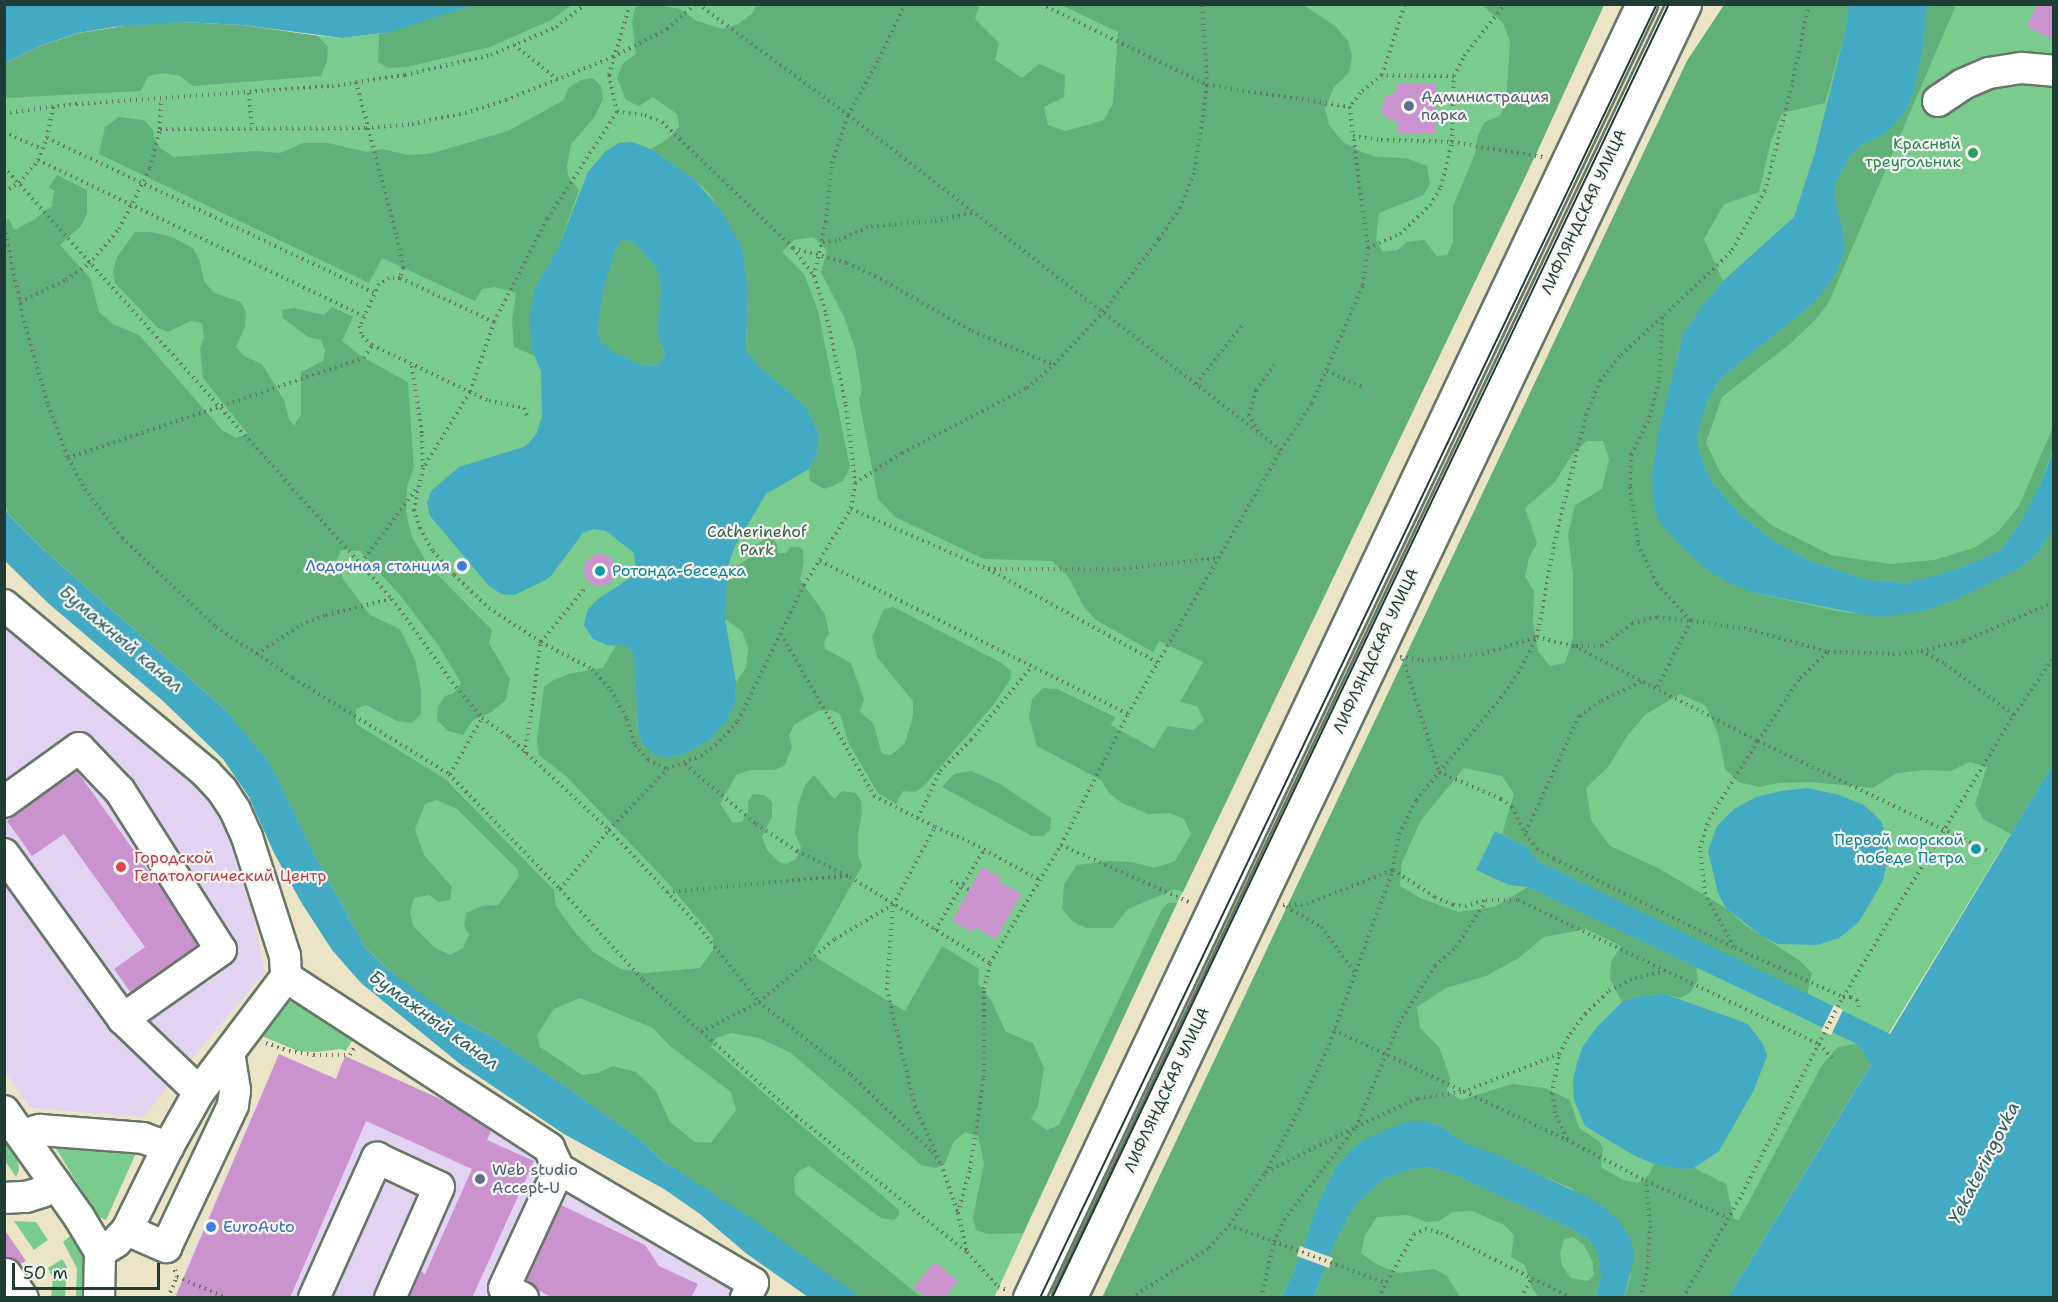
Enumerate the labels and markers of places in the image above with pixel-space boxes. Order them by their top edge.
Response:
place label: Администрация парка [1421,87,1549,125]
marker: Администрация парка [1402,99,1416,113]
place label: Красный треугольник [1865,134,1961,172]
marker: Красный треугольник [1966,146,1980,160]
place label: Лодочная станция [305,556,450,576]
marker: Лодочная станция [455,559,469,573]
place label: Ротонда-беседка [612,561,746,581]
marker: Ротонда-беседка [593,564,607,578]
place label: Первой морской победе Петра [1834,830,1964,868]
marker: Первой морской победе Петра [1969,842,1983,856]
place label: Городской Гепатологический Центр [134,848,326,886]
marker: Городской Гепатологический Центр [112,858,130,876]
place label: Web studio Accept-U [492,1160,578,1198]
marker: Web studio Accept-U [473,1172,487,1186]
place label: EuroAuto [223,1217,295,1237]
marker: EuroAuto [204,1220,218,1234]

